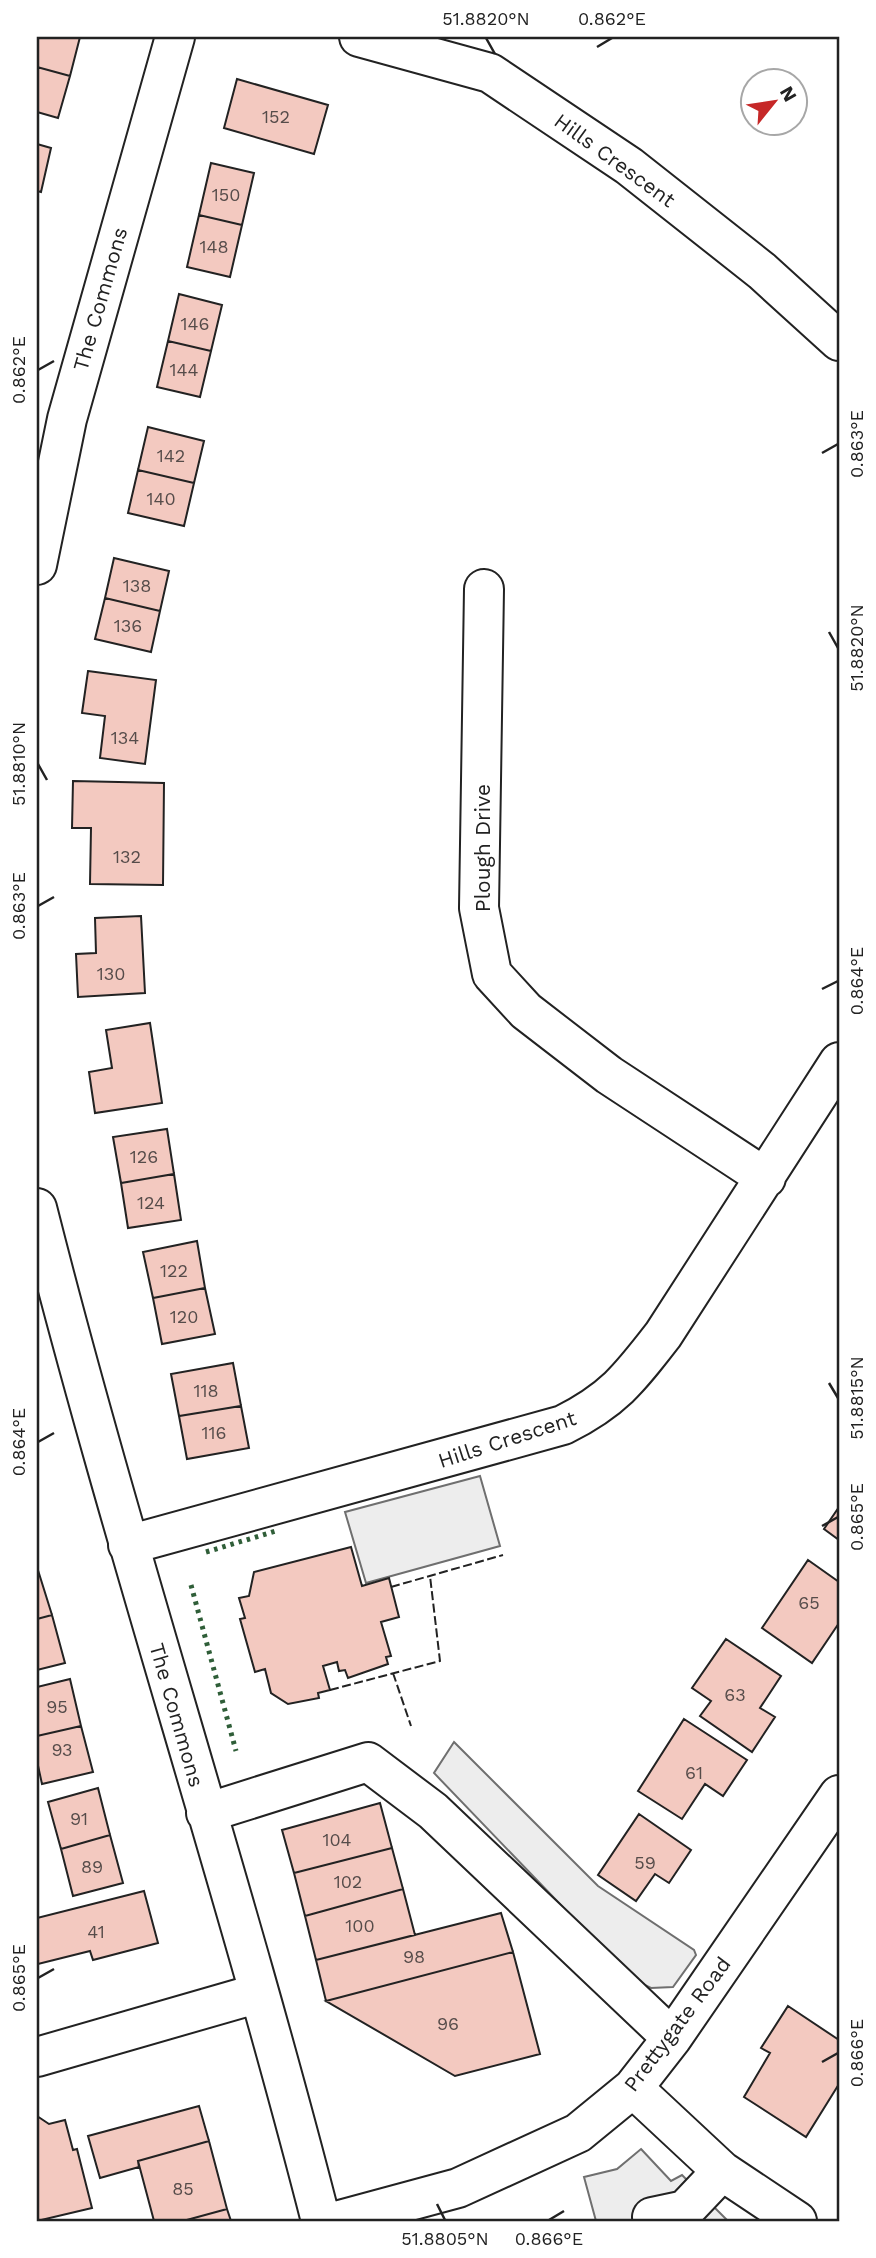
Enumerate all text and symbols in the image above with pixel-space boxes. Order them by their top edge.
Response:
text: 51.8820°N [442,8,530,29]
text: 0.862°E [578,8,646,29]
north arrow [740,66,810,136]
text: N [775,82,802,106]
house number: 152 [262,106,290,127]
street label: Hills Crescent [550,108,681,212]
house number: 150 [212,184,240,205]
street label: The Commons [68,224,132,374]
house number: 148 [199,236,229,257]
house number: 146 [181,313,209,334]
text: 0.862°E [8,336,29,404]
house number: 144 [169,359,199,380]
text: 0.863°E [846,410,867,478]
house number: 142 [157,445,185,466]
house number: 140 [146,488,176,509]
house number: 138 [123,575,151,596]
text: 51.8820°N [846,604,867,692]
house number: 136 [114,615,142,636]
text: 51.8810°N [8,722,29,806]
house number: 134 [111,727,139,748]
street label: Plough Drive [470,784,495,912]
house number: 132 [113,846,141,867]
text: 0.863°E [8,872,29,940]
text: 0.864°E [846,947,867,1015]
house number: 130 [97,963,125,984]
house number: 126 [130,1146,158,1167]
house number: 124 [137,1192,165,1213]
house number: 122 [160,1260,188,1281]
house number: 120 [170,1306,198,1327]
text: 51.8815°N [846,1356,867,1440]
house number: 118 [193,1380,219,1401]
street label: Hills Crescent [435,1405,579,1473]
text: 0.864°E [8,1408,29,1476]
house number: 116 [202,1422,226,1443]
text: 0.865°E [846,1483,867,1551]
house number: 65 [798,1592,820,1613]
street label: The Commons [145,1640,209,1790]
house number: 63 [724,1684,746,1705]
house number: 95 [46,1696,68,1717]
house number: 93 [51,1739,73,1760]
house number: 61 [685,1762,703,1783]
house number: 91 [70,1808,88,1829]
house number: 104 [322,1829,352,1850]
house number: 59 [634,1852,656,1873]
house number: 89 [81,1856,103,1877]
house number: 102 [334,1871,362,1892]
house number: 100 [345,1915,375,1936]
house number: 41 [87,1921,105,1942]
text: 0.865°E [8,1944,29,2012]
house number: 98 [403,1946,425,1967]
street label: Prettygate Road [618,1952,736,2096]
house number: 96 [437,2013,459,2034]
text: 0.866°E [846,2019,867,2087]
house number: 85 [172,2178,194,2199]
text: 51.8805°N [401,2228,489,2249]
text: 0.866°E [515,2228,583,2249]

